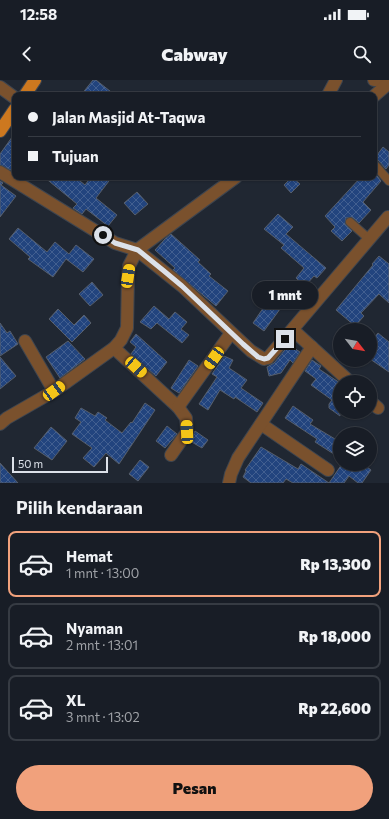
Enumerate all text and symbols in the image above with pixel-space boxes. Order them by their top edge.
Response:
text: 12:58 [20,5,57,23]
icon: back [16,43,38,65]
text: Cabway [161,43,228,65]
icon: search [351,43,373,65]
text: Jalan Masjid At-Taqwa [52,108,205,126]
text: Tujuan [52,147,99,165]
route start [94,226,112,244]
car [120,263,136,289]
callout: 1 mnt [252,281,318,309]
text: 1 mnt [268,287,302,303]
north arrow [333,323,377,367]
map controls [333,323,377,471]
route end [276,330,294,348]
car [202,345,226,371]
car [123,355,149,379]
button: locate [333,375,377,419]
car [41,379,67,403]
car [180,420,194,444]
button: layers [333,427,377,471]
scale bar [12,455,108,474]
text: 50 m [18,457,43,470]
text: Pilih kendaraan [16,496,143,518]
icon: car [18,546,54,582]
text: Hemat [66,547,112,565]
text: Rp 13,300 [300,555,371,573]
text: 1 mnt · 13:00 [66,565,139,581]
icon: car [18,618,54,654]
text: Nyaman [66,619,123,637]
text: Rp 18,000 [299,627,371,645]
text: 2 mnt · 13:01 [66,637,138,653]
icon: car [18,690,54,726]
text: XL [66,691,85,709]
text: Rp 22,600 [298,699,371,717]
text: 3 mnt · 13:02 [66,709,140,725]
button: Pesan [16,765,373,811]

